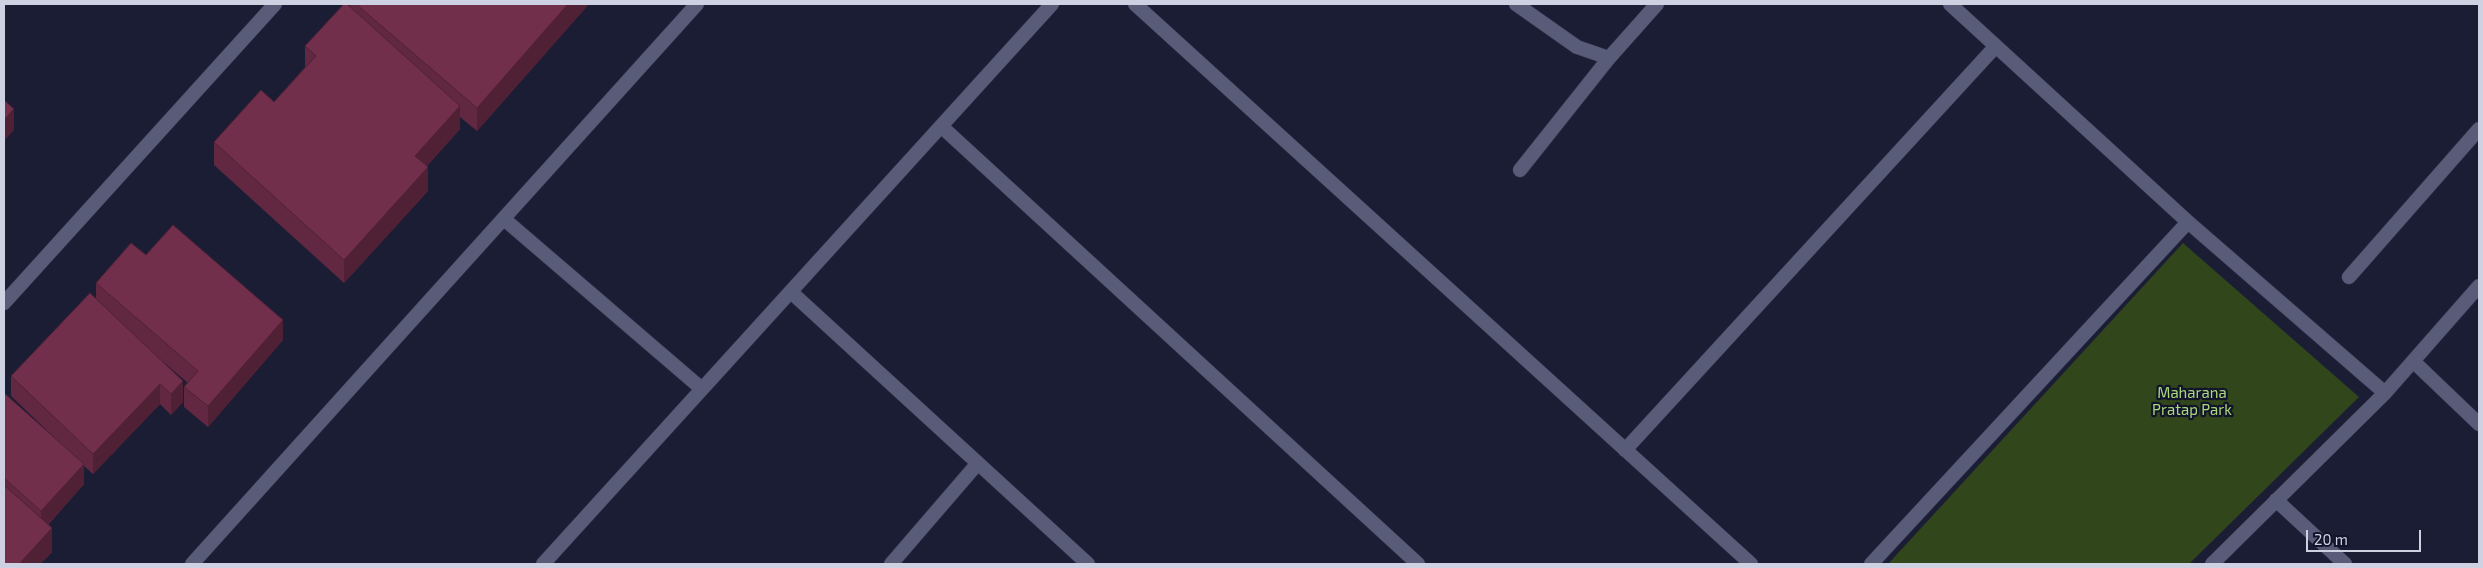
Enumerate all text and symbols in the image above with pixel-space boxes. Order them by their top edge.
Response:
park label: Maharana Pratap Park [2152,384,2232,419]
scale bar [2308,520,2423,552]
text: 20 m [2314,530,2348,548]

